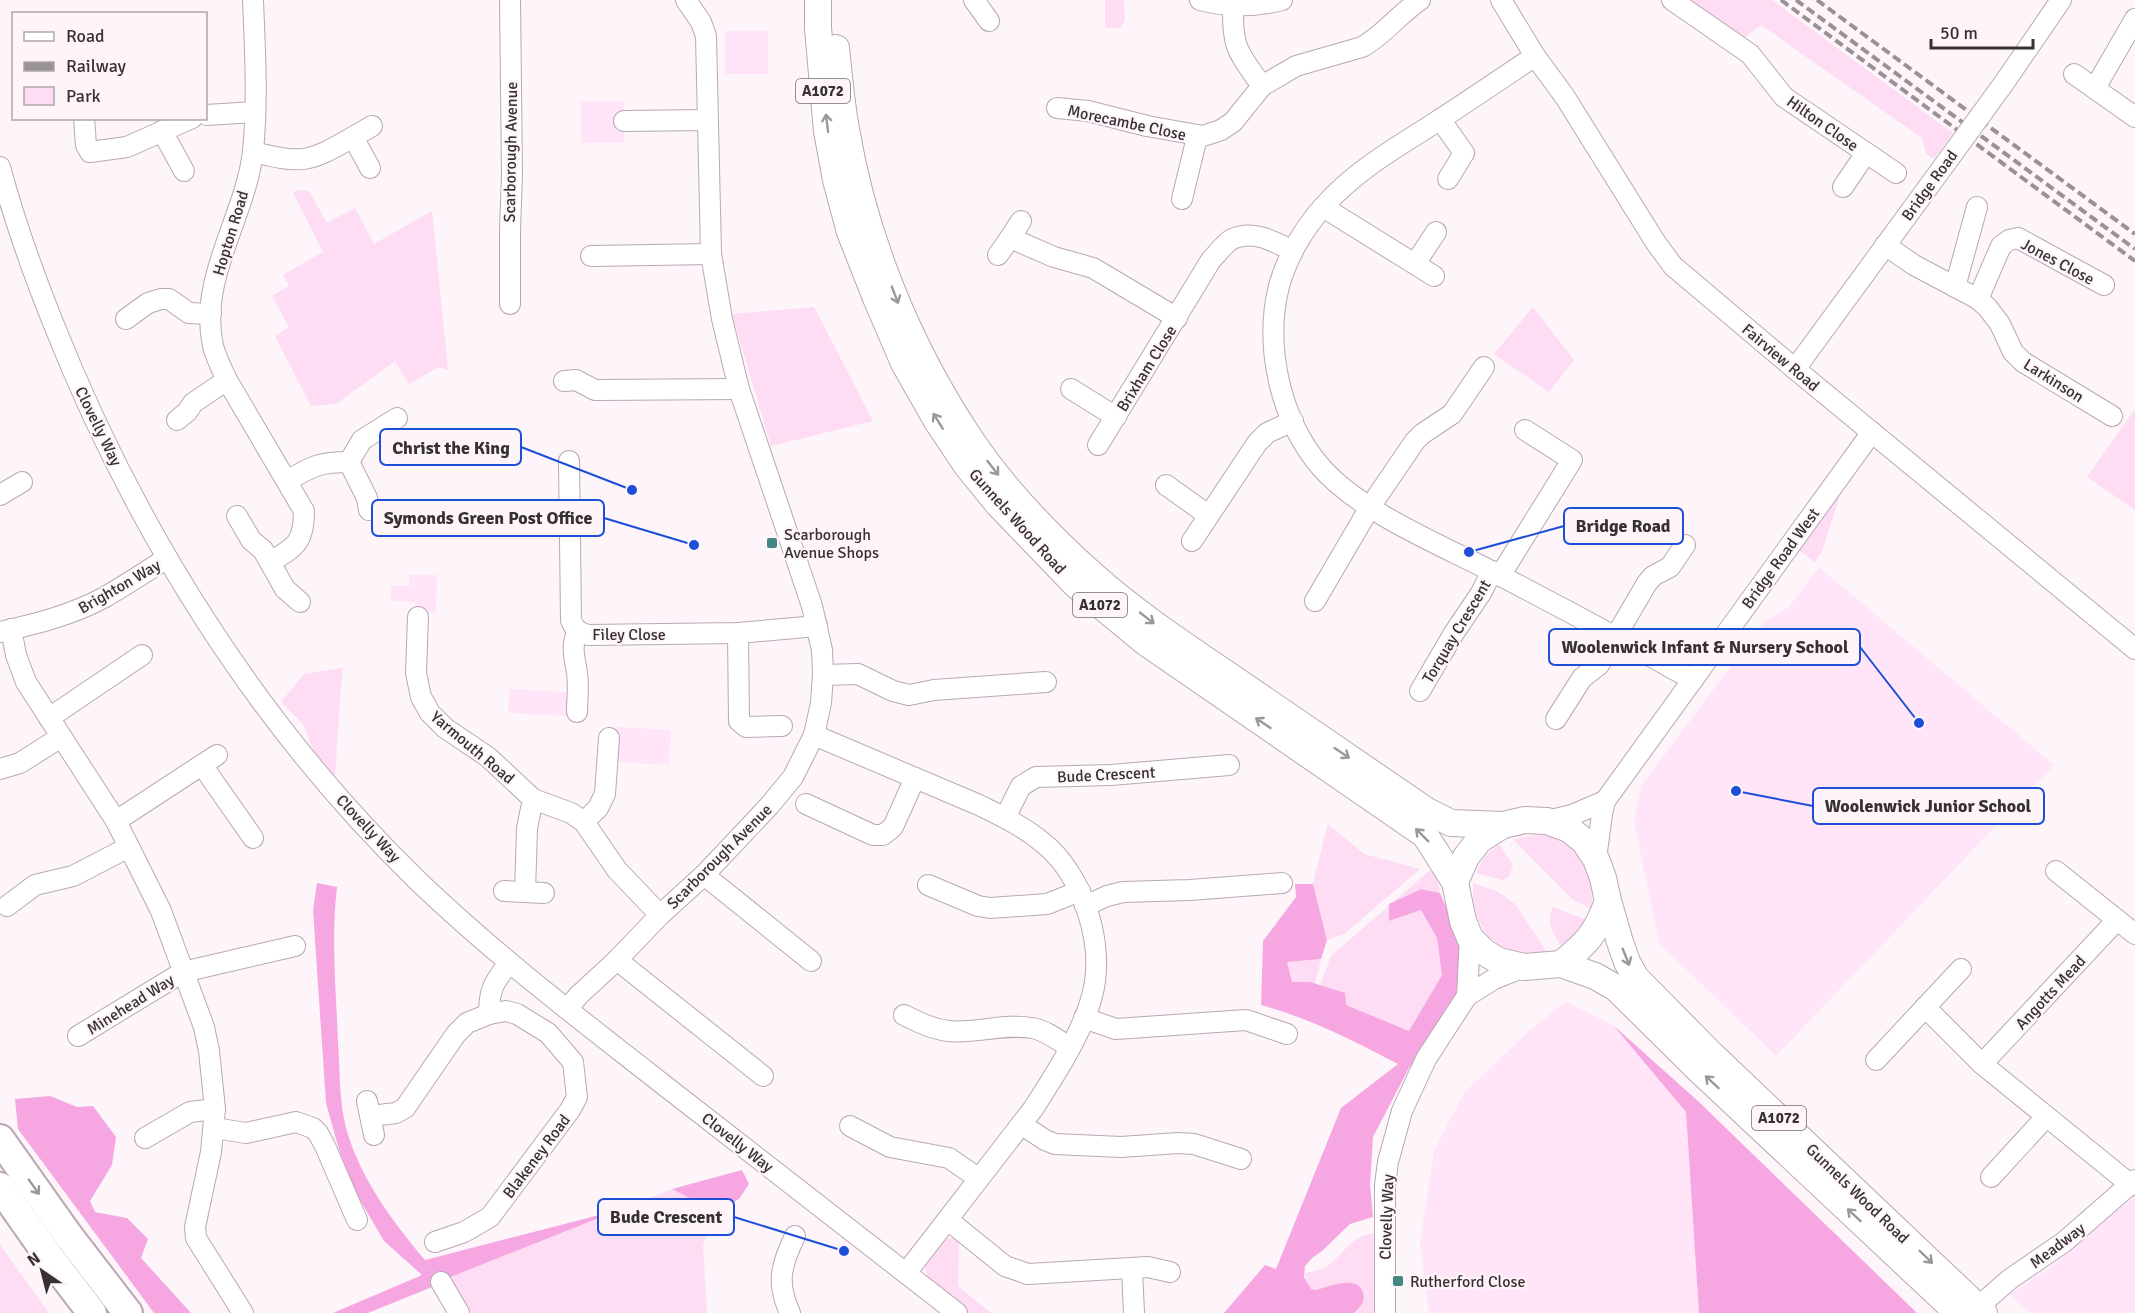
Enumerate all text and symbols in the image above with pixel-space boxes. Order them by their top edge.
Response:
legend [12,12,207,120]
scale bar [1931,12,2033,50]
text: 50 m [1940,22,1978,44]
text: Road [66,25,105,47]
text: Railway [66,55,127,77]
road number: A1072 [796,79,850,103]
street label: Scarborough Avenue [500,82,522,222]
text: Park [66,85,101,107]
street label: Hilton Close [1783,92,1862,156]
street label: Morecambe Close [1066,101,1188,145]
one-way arrow [821,113,832,133]
street label: Bridge Road [1897,146,1962,225]
street label: Hopton Road [209,188,253,278]
street label: Jones Close [2017,234,2098,290]
one-way arrow [890,285,901,304]
street label: Fairview Road [1737,320,1823,396]
street label: Brixham Close [1112,322,1181,415]
street label: Larkinson [2020,355,2087,407]
street label: Clovelly Way [70,383,126,470]
one-way arrow [932,414,944,430]
callout: Christ the King [380,429,521,465]
text: Christ the King [392,437,510,459]
one-way arrow [986,460,999,476]
street label: Gunnels Wood Road [964,465,1070,579]
callout: Symonds Green Post Office [372,500,604,536]
street label: Bridge Road West [1738,504,1824,613]
text: Symonds Green Post Office [384,507,592,529]
callout: Bridge Road [1564,508,1683,544]
text: Bridge Road [1575,515,1671,537]
place label: Scarborough Avenue Shops [784,525,879,563]
marker: Scarborough Avenue Shops [765,536,779,550]
street label: Brighton Way [75,555,165,618]
street label: Torquay Crescent [1418,576,1496,687]
road number: A1072 [1073,593,1127,617]
one-way arrow [1139,612,1155,625]
street label: Filey Close [592,625,666,645]
callout: Woolenwick Infant & Nursery School [1549,629,1860,665]
text: Woolenwick Infant & Nursery School [1561,636,1849,658]
street label: Yarmouth Road [426,707,518,789]
one-way arrow [1255,717,1271,729]
one-way arrow [1333,747,1350,759]
street label: Bude Crescent [1056,762,1156,788]
callout: Woolenwick Junior School [1813,788,2044,824]
street label: Clovelly Way [332,790,405,867]
text: Woolenwick Junior School [1825,795,2032,817]
street label: Scarborough Avenue [663,800,776,913]
one-way arrow [1415,828,1430,843]
one-way arrow [1621,947,1632,966]
street label: Angotts Mead [2011,951,2090,1034]
street label: Minehead Way [83,970,178,1040]
one-way arrow [1704,1075,1719,1089]
road number: A1072 [1752,1106,1806,1130]
street label: Clovelly Way [697,1108,778,1177]
street label: Blakeney Road [499,1111,575,1203]
street label: Gunnels Wood Road [1802,1139,1913,1248]
street label: Clovelly Way [1376,1173,1399,1260]
one-way arrow [28,1178,40,1194]
callout: Bude Crescent [598,1199,734,1235]
text: Bude Crescent [610,1206,722,1228]
one-way arrow [1847,1208,1862,1222]
street label: Meadway [2026,1218,2090,1273]
north arrow [12,1241,72,1301]
text: N [24,1248,44,1271]
one-way arrow [1918,1250,1933,1265]
place label: Rutherford Close [1410,1272,1526,1292]
marker: Rutherford Close [1391,1274,1405,1288]

